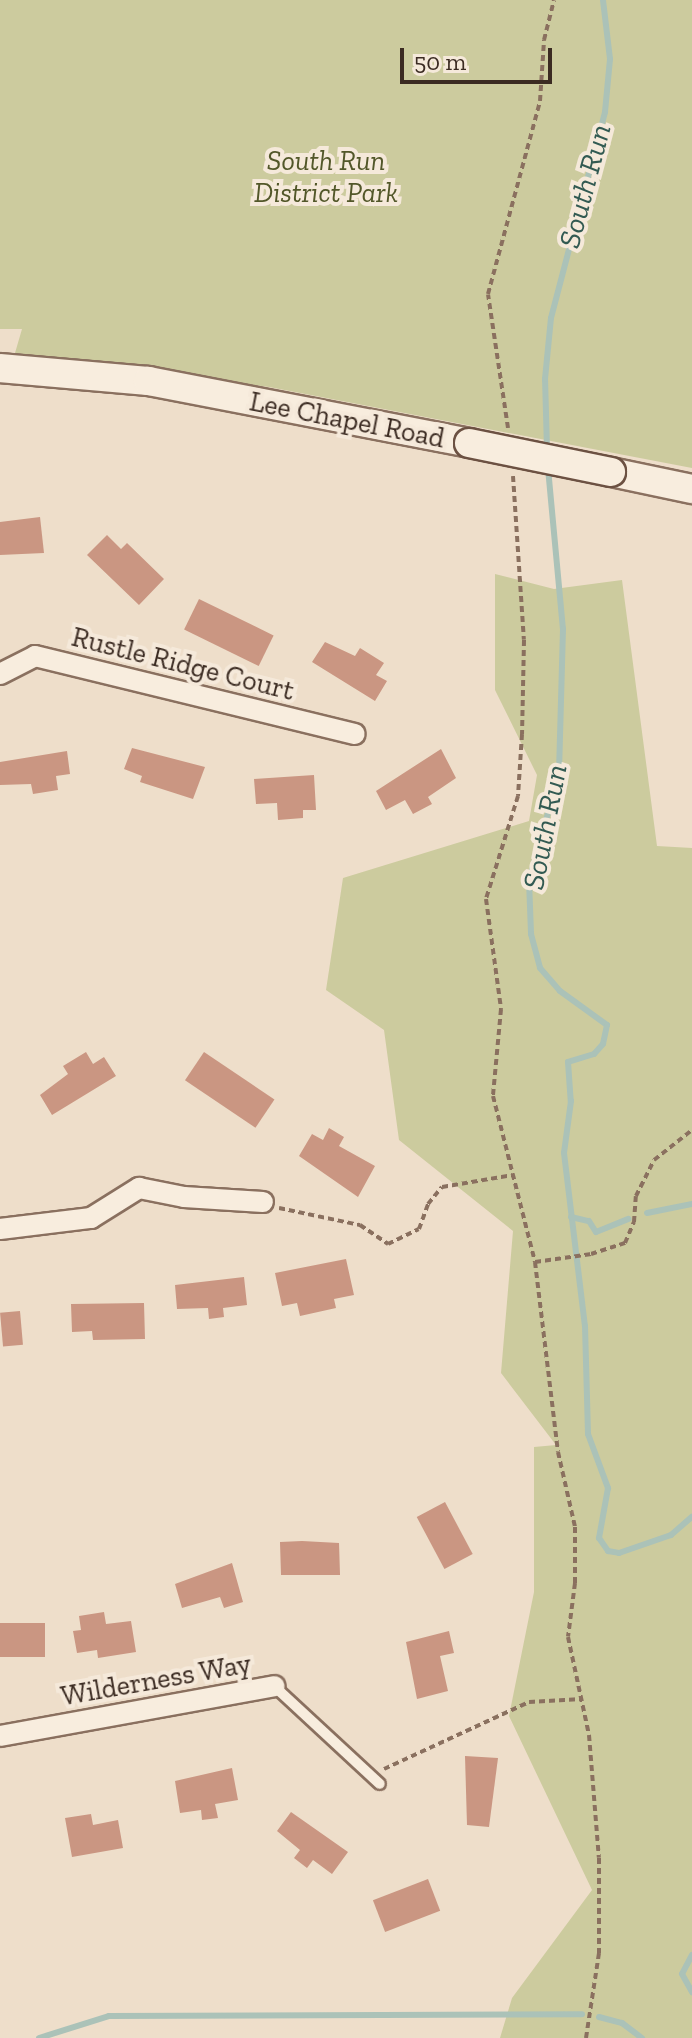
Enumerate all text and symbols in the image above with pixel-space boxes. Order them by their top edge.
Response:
scale bar [404,32,556,82]
text: 50 m [414,47,466,76]
water label: South Run [551,120,619,252]
park label: South Run District Park [254,144,398,210]
street label: Lee Chapel Road [247,385,447,455]
street label: Rustle Ridge Court [68,620,298,708]
water label: South Run [515,761,575,893]
street label: Wilderness Way [58,1647,254,1713]

